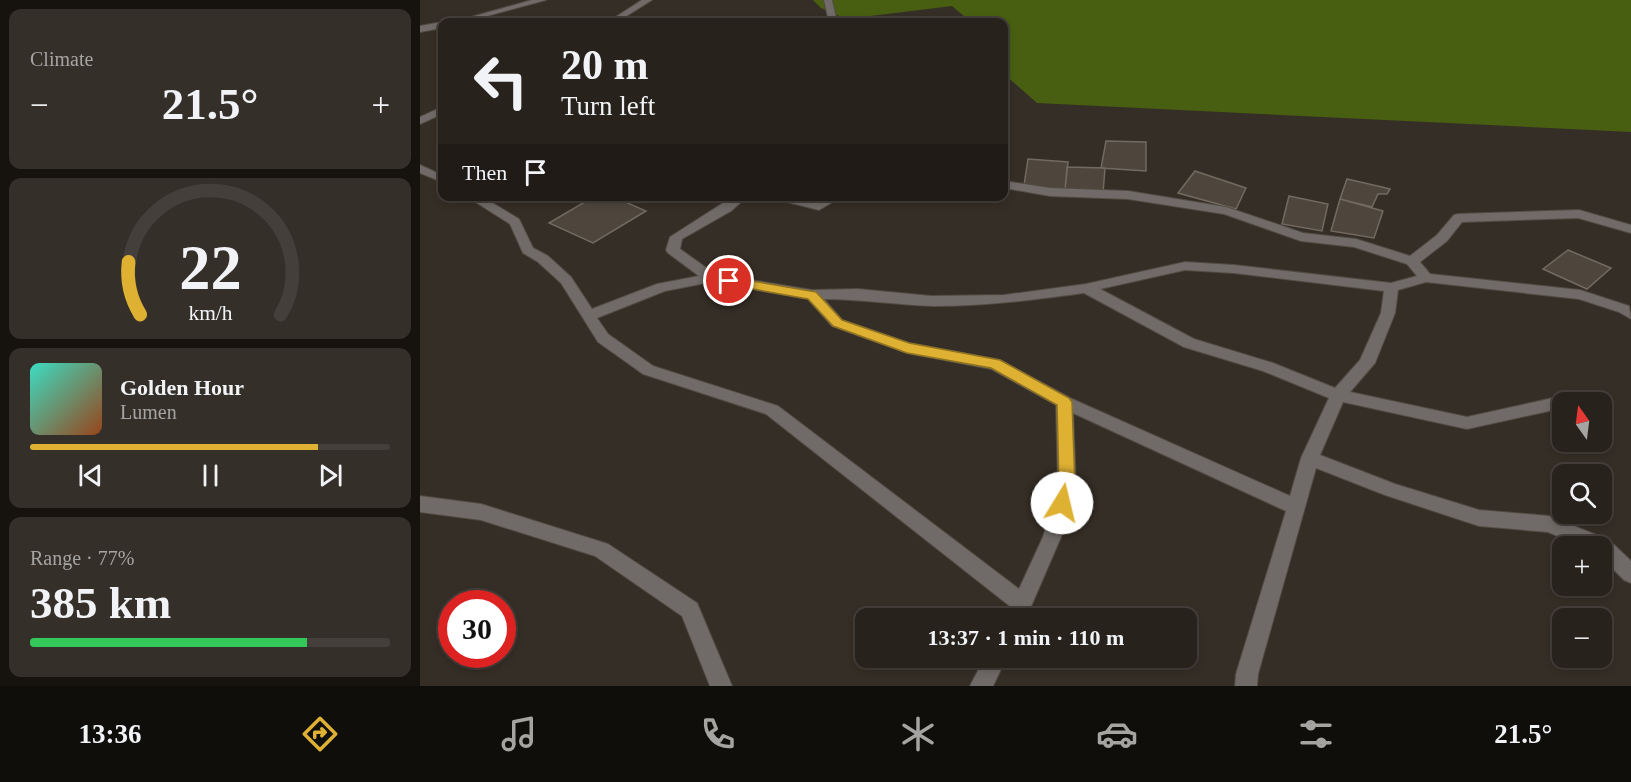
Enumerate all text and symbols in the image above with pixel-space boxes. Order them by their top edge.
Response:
icon: left [462,42,540,120]
text: 20 m [561,42,649,88]
text: Climate [30,48,93,70]
text: 21.5° [162,79,258,129]
text: − [30,87,49,123]
text: + [371,87,390,123]
text: Turn left [561,91,655,121]
icon: arrive [519,156,552,189]
text: Then [462,160,507,185]
text: 22 [179,234,241,303]
pin [703,255,754,306]
icon: arrive [712,264,745,297]
text: km/h [188,302,232,326]
text: Golden Hour [120,375,244,400]
north arrow [1552,392,1612,452]
map controls [1552,392,1612,668]
text: Lumen [120,401,177,423]
icon: previous [74,459,107,492]
icon: pause [194,459,227,492]
icon: next [314,459,347,492]
button: search [1552,464,1612,524]
position arrow [1030,471,1094,535]
button: + [1552,536,1612,596]
text: Range · 77% [30,547,134,569]
text: 385 km [30,578,171,628]
speed limit sign: 30 [438,590,516,668]
button: − [1552,608,1612,668]
text: 13:37 · 1 min · 110 m [928,625,1124,650]
icon: directions [299,713,341,755]
icon: music [498,713,540,755]
icon: phone [697,713,739,755]
icon: climate [897,713,939,755]
icon: car [1096,713,1138,755]
icon: filters [1295,713,1337,755]
text: 13:36 [79,719,142,749]
text: 21.5° [1494,719,1552,749]

